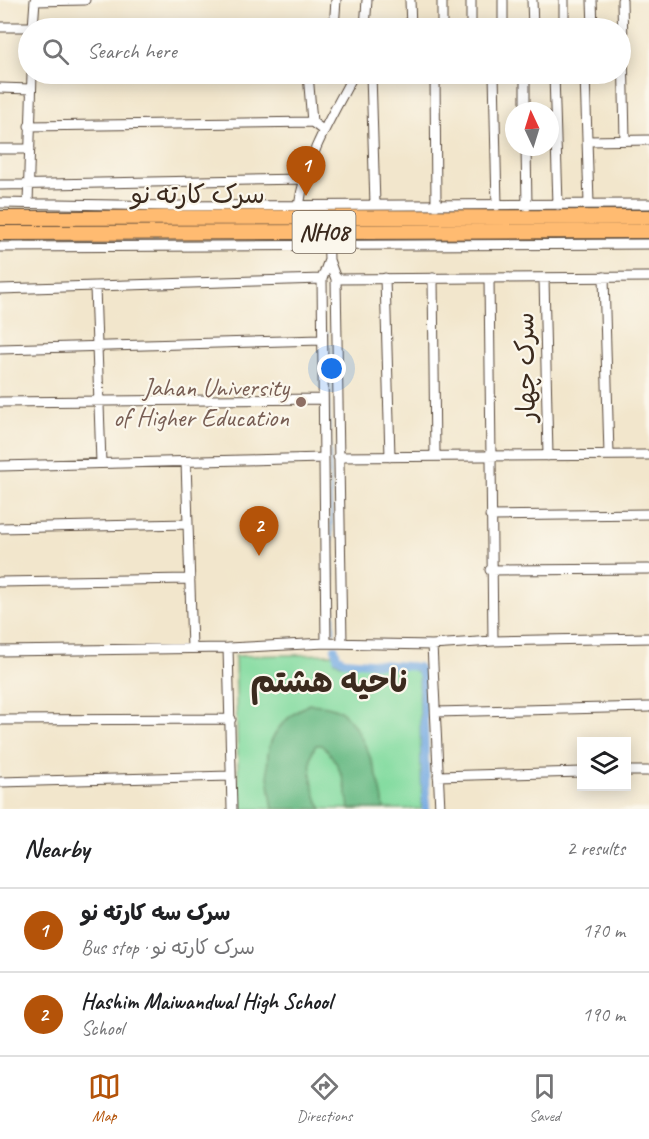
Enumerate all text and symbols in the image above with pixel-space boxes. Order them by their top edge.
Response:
search box [18,18,631,84]
icon: search [39,35,72,68]
text: Search here [87,37,177,65]
north arrow [505,102,559,156]
pin: 1 [286,146,326,196]
street label: سرک کارته نو [129,178,265,211]
road number: NH08 [292,211,356,253]
street label: سرک چهار [508,312,543,424]
your location [317,354,346,383]
place label: Jahan University of Higher Education [113,371,291,434]
marker: Jahan University of Higher Education [294,395,308,409]
pin: 2 [240,506,278,556]
district label: ناحیه هشتم [250,661,408,705]
map controls [577,737,631,791]
button: layers [577,737,631,791]
text: Nearby [24,832,89,865]
text: 2 results [566,836,625,861]
text: سرک سه کارته نو [81,899,230,927]
text: 1 [39,918,48,943]
text: 170 m [582,918,625,943]
text: Bus stop · سرک کارته نو [81,935,255,960]
text: Hashim Maiwandwal High School [81,988,332,1016]
text: 2 [39,1002,48,1027]
text: 190 m [582,1002,625,1027]
text: School [81,1016,124,1041]
tab: Map [88,1070,121,1126]
tab: Directions [297,1070,352,1126]
tab: Saved [528,1070,561,1126]

